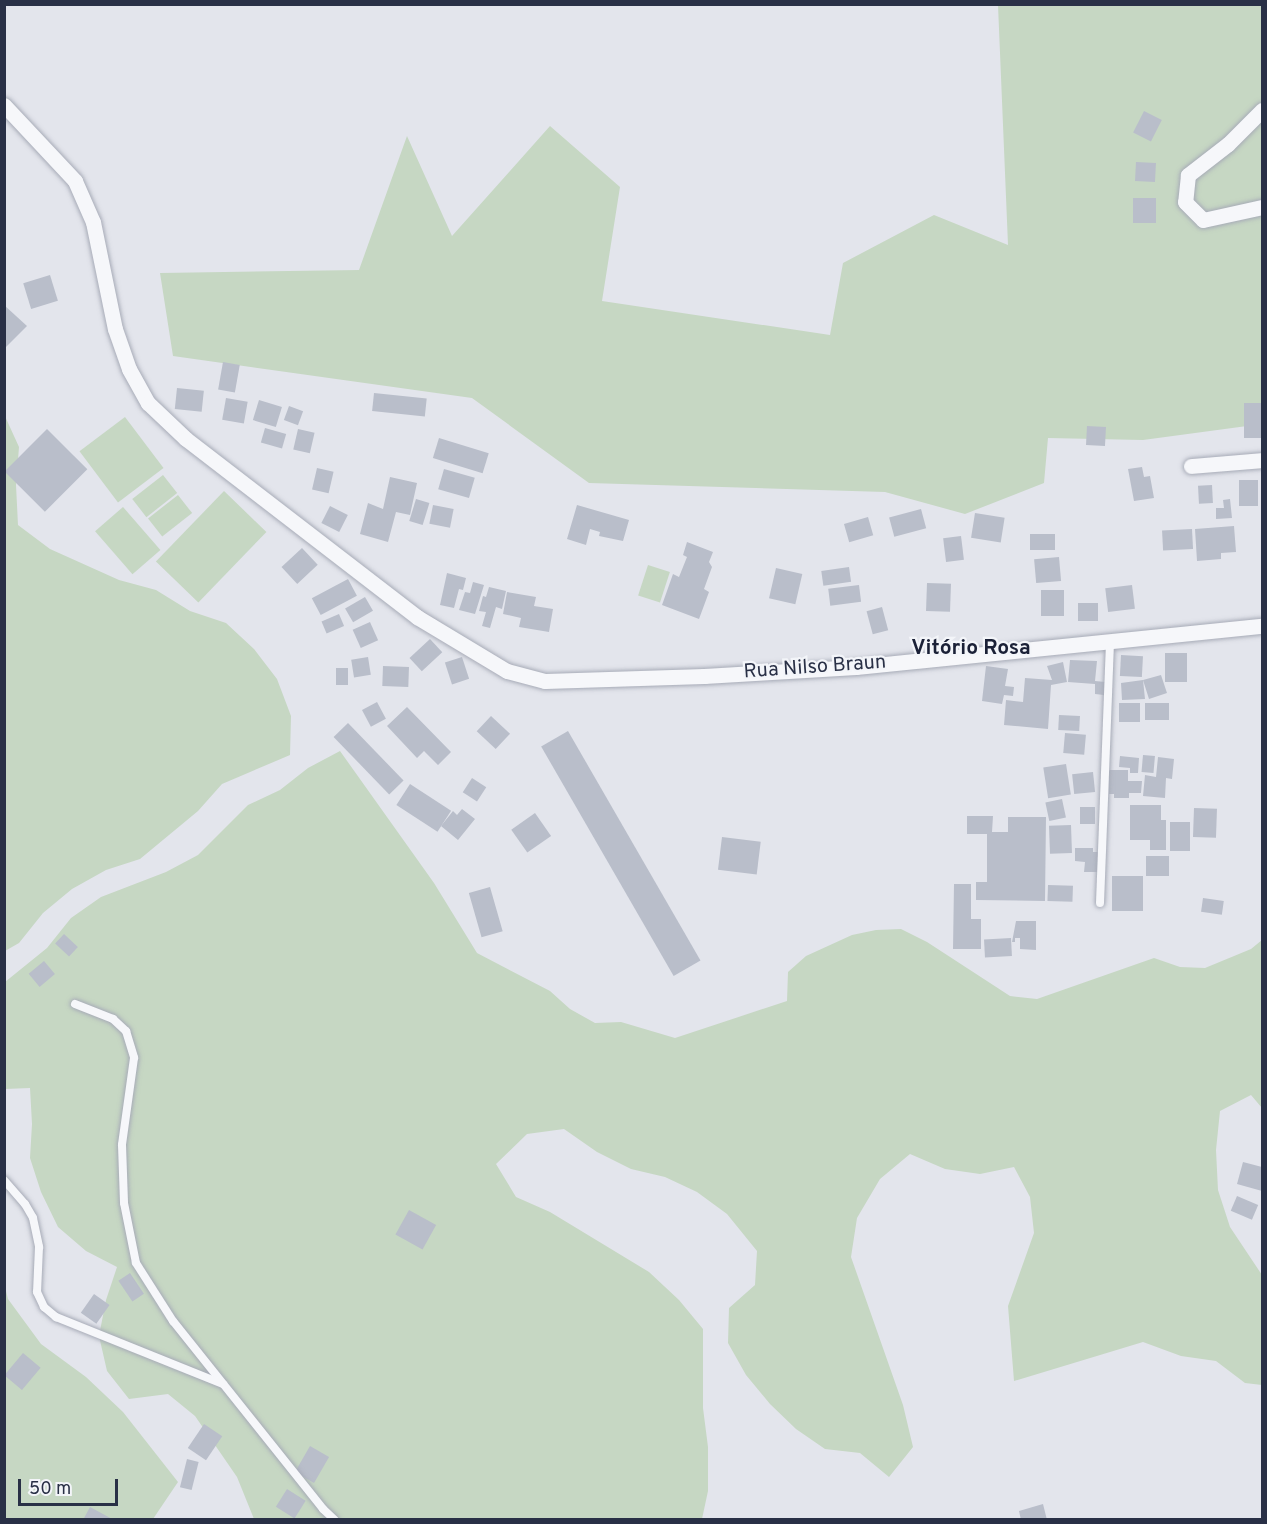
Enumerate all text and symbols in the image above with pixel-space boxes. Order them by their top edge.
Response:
district label: Vitório Rosa [911,636,1031,662]
street label: Rua Nilso Braun [743,651,887,685]
scale bar [21,1467,122,1505]
text: 50 m [29,1478,71,1501]

